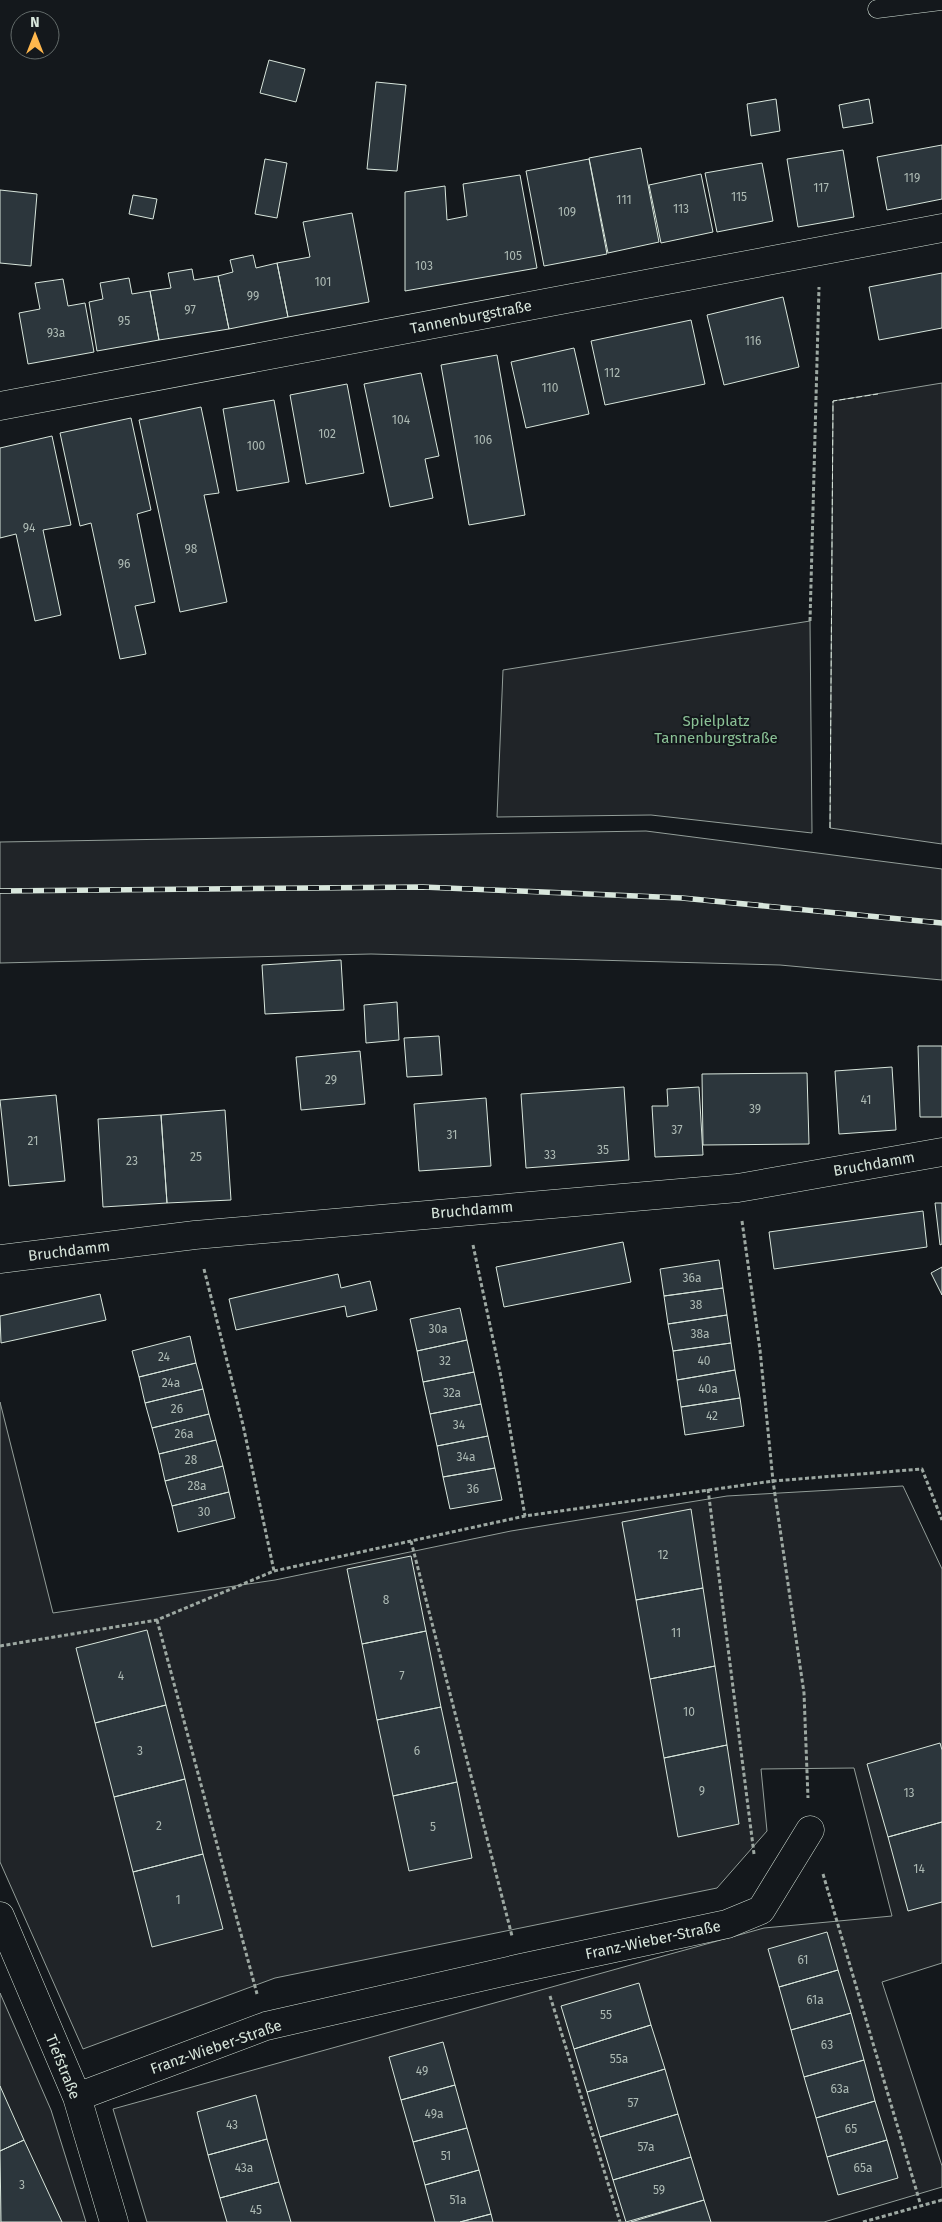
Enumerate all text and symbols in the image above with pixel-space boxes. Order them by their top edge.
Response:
north arrow [10,10,60,60]
text: N [30,14,40,31]
house number: 119 [904,171,920,185]
house number: 117 [813,181,829,195]
house number: 115 [731,190,747,204]
house number: 111 [616,193,632,207]
house number: 113 [673,202,689,216]
house number: 109 [558,205,576,219]
house number: 105 [504,249,522,263]
house number: 103 [415,259,433,273]
house number: 101 [315,275,331,289]
house number: 99 [247,289,259,303]
street label: Tannenburgstraße [409,296,533,338]
house number: 97 [184,303,196,317]
house number: 95 [118,314,130,328]
house number: 93a [47,326,65,340]
house number: 116 [745,334,761,348]
house number: 112 [604,366,620,380]
house number: 110 [542,381,559,395]
house number: 104 [392,413,411,427]
house number: 102 [318,427,336,441]
house number: 106 [474,433,492,447]
house number: 100 [247,439,266,453]
house number: 94 [23,521,36,535]
house number: 98 [185,542,198,556]
house number: 96 [118,557,130,571]
park label: Spielplatz Tannenburgstraße [654,712,778,747]
house number: 29 [325,1073,337,1087]
house number: 41 [861,1093,871,1107]
house number: 39 [749,1102,761,1116]
house number: 37 [671,1123,683,1137]
house number: 31 [447,1128,457,1142]
house number: 21 [28,1134,38,1148]
house number: 35 [597,1143,609,1157]
house number: 33 [544,1148,556,1162]
street label: Bruchdamm [832,1148,916,1180]
house number: 25 [190,1150,202,1164]
house number: 23 [126,1154,138,1168]
street label: Bruchdamm [430,1197,514,1223]
street label: Bruchdamm [27,1237,111,1265]
house number: 36a [683,1271,701,1285]
house number: 38 [690,1298,703,1312]
house number: 30a [428,1322,448,1336]
house number: 38a [690,1327,710,1341]
house number: 24 [158,1350,171,1364]
house number: 32 [439,1354,451,1368]
house number: 40 [697,1354,711,1368]
house number: 24a [162,1376,180,1390]
house number: 40a [698,1382,718,1396]
house number: 32a [443,1386,461,1400]
house number: 26 [171,1402,183,1416]
house number: 42 [706,1409,718,1423]
house number: 34 [453,1418,466,1432]
house number: 26a [175,1427,193,1441]
house number: 34a [457,1450,475,1464]
house number: 28 [185,1453,198,1467]
house number: 28a [187,1479,207,1493]
house number: 36 [467,1482,479,1496]
house number: 30 [198,1505,211,1519]
house number: 12 [657,1548,669,1562]
house number: 8 [383,1593,390,1607]
house number: 11 [671,1626,681,1640]
house number: 4 [118,1669,125,1683]
house number: 7 [399,1669,405,1683]
house number: 10 [683,1705,695,1719]
house number: 3 [137,1744,143,1758]
house number: 6 [414,1744,420,1758]
house number: 9 [699,1784,705,1798]
house number: 13 [903,1786,915,1800]
house number: 2 [156,1819,162,1833]
house number: 5 [430,1820,436,1834]
house number: 14 [913,1862,925,1876]
house number: 1 [175,1893,181,1907]
street label: Franz-Wieber-Straße [584,1917,722,1963]
house number: 61 [797,1953,809,1967]
house number: 61a [806,1993,824,2007]
house number: 55 [600,2008,612,2022]
street label: Franz-Wieber-Straße [148,2016,284,2078]
street label: Tiefstraße [42,2032,84,2102]
house number: 63 [821,2038,833,2052]
house number: 55a [610,2052,628,2066]
house number: 49 [416,2064,428,2078]
house number: 63a [831,2082,849,2096]
house number: 57 [627,2096,639,2110]
house number: 49a [425,2107,443,2121]
house number: 43 [226,2118,238,2132]
house number: 65 [845,2122,857,2136]
house number: 57a [637,2140,655,2154]
house number: 51 [441,2149,451,2163]
house number: 43a [235,2161,253,2175]
house number: 65a [854,2161,872,2175]
house number: 3 [19,2178,25,2192]
house number: 59 [653,2183,665,2197]
house number: 51a [449,2193,467,2207]
house number: 45 [250,2203,262,2217]

